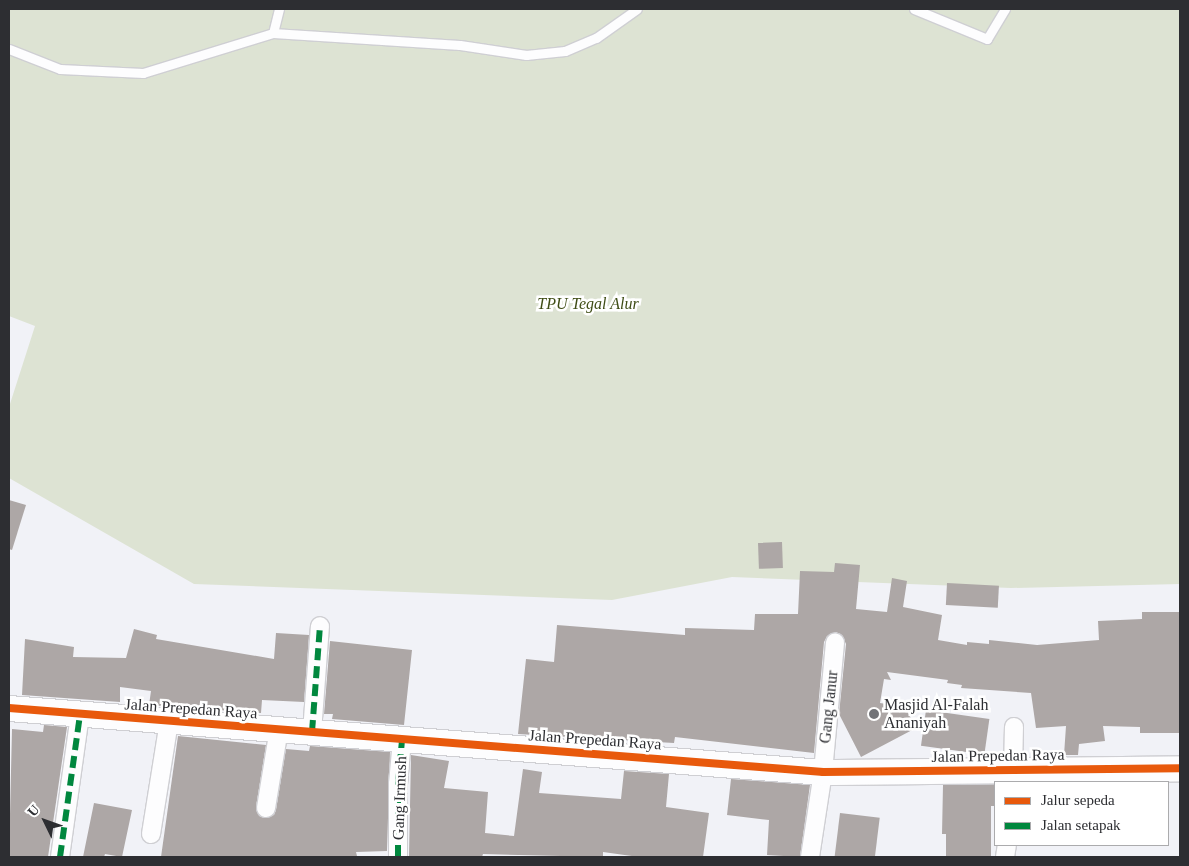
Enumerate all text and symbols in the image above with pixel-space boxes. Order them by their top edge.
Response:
park label: TPU Tegal Alur [537,294,639,314]
street label: Gang Janur [816,670,842,744]
street label: Jalan Prepedan Raya [124,695,258,723]
place label: Masjid Al-Falah Ananiyah [884,695,989,733]
marker: Masjid Al-Falah Ananiyah [868,708,880,720]
street label: Jalan Prepedan Raya [528,726,662,754]
street label: Jalan Prepedan Raya [931,745,1065,767]
street label: Gang Irmush [389,756,411,840]
legend [994,781,1169,846]
text: Jalur sepeda [1041,792,1115,808]
north arrow [20,796,70,846]
text: U [25,802,42,819]
text: Jalan setapak [1041,817,1121,833]

